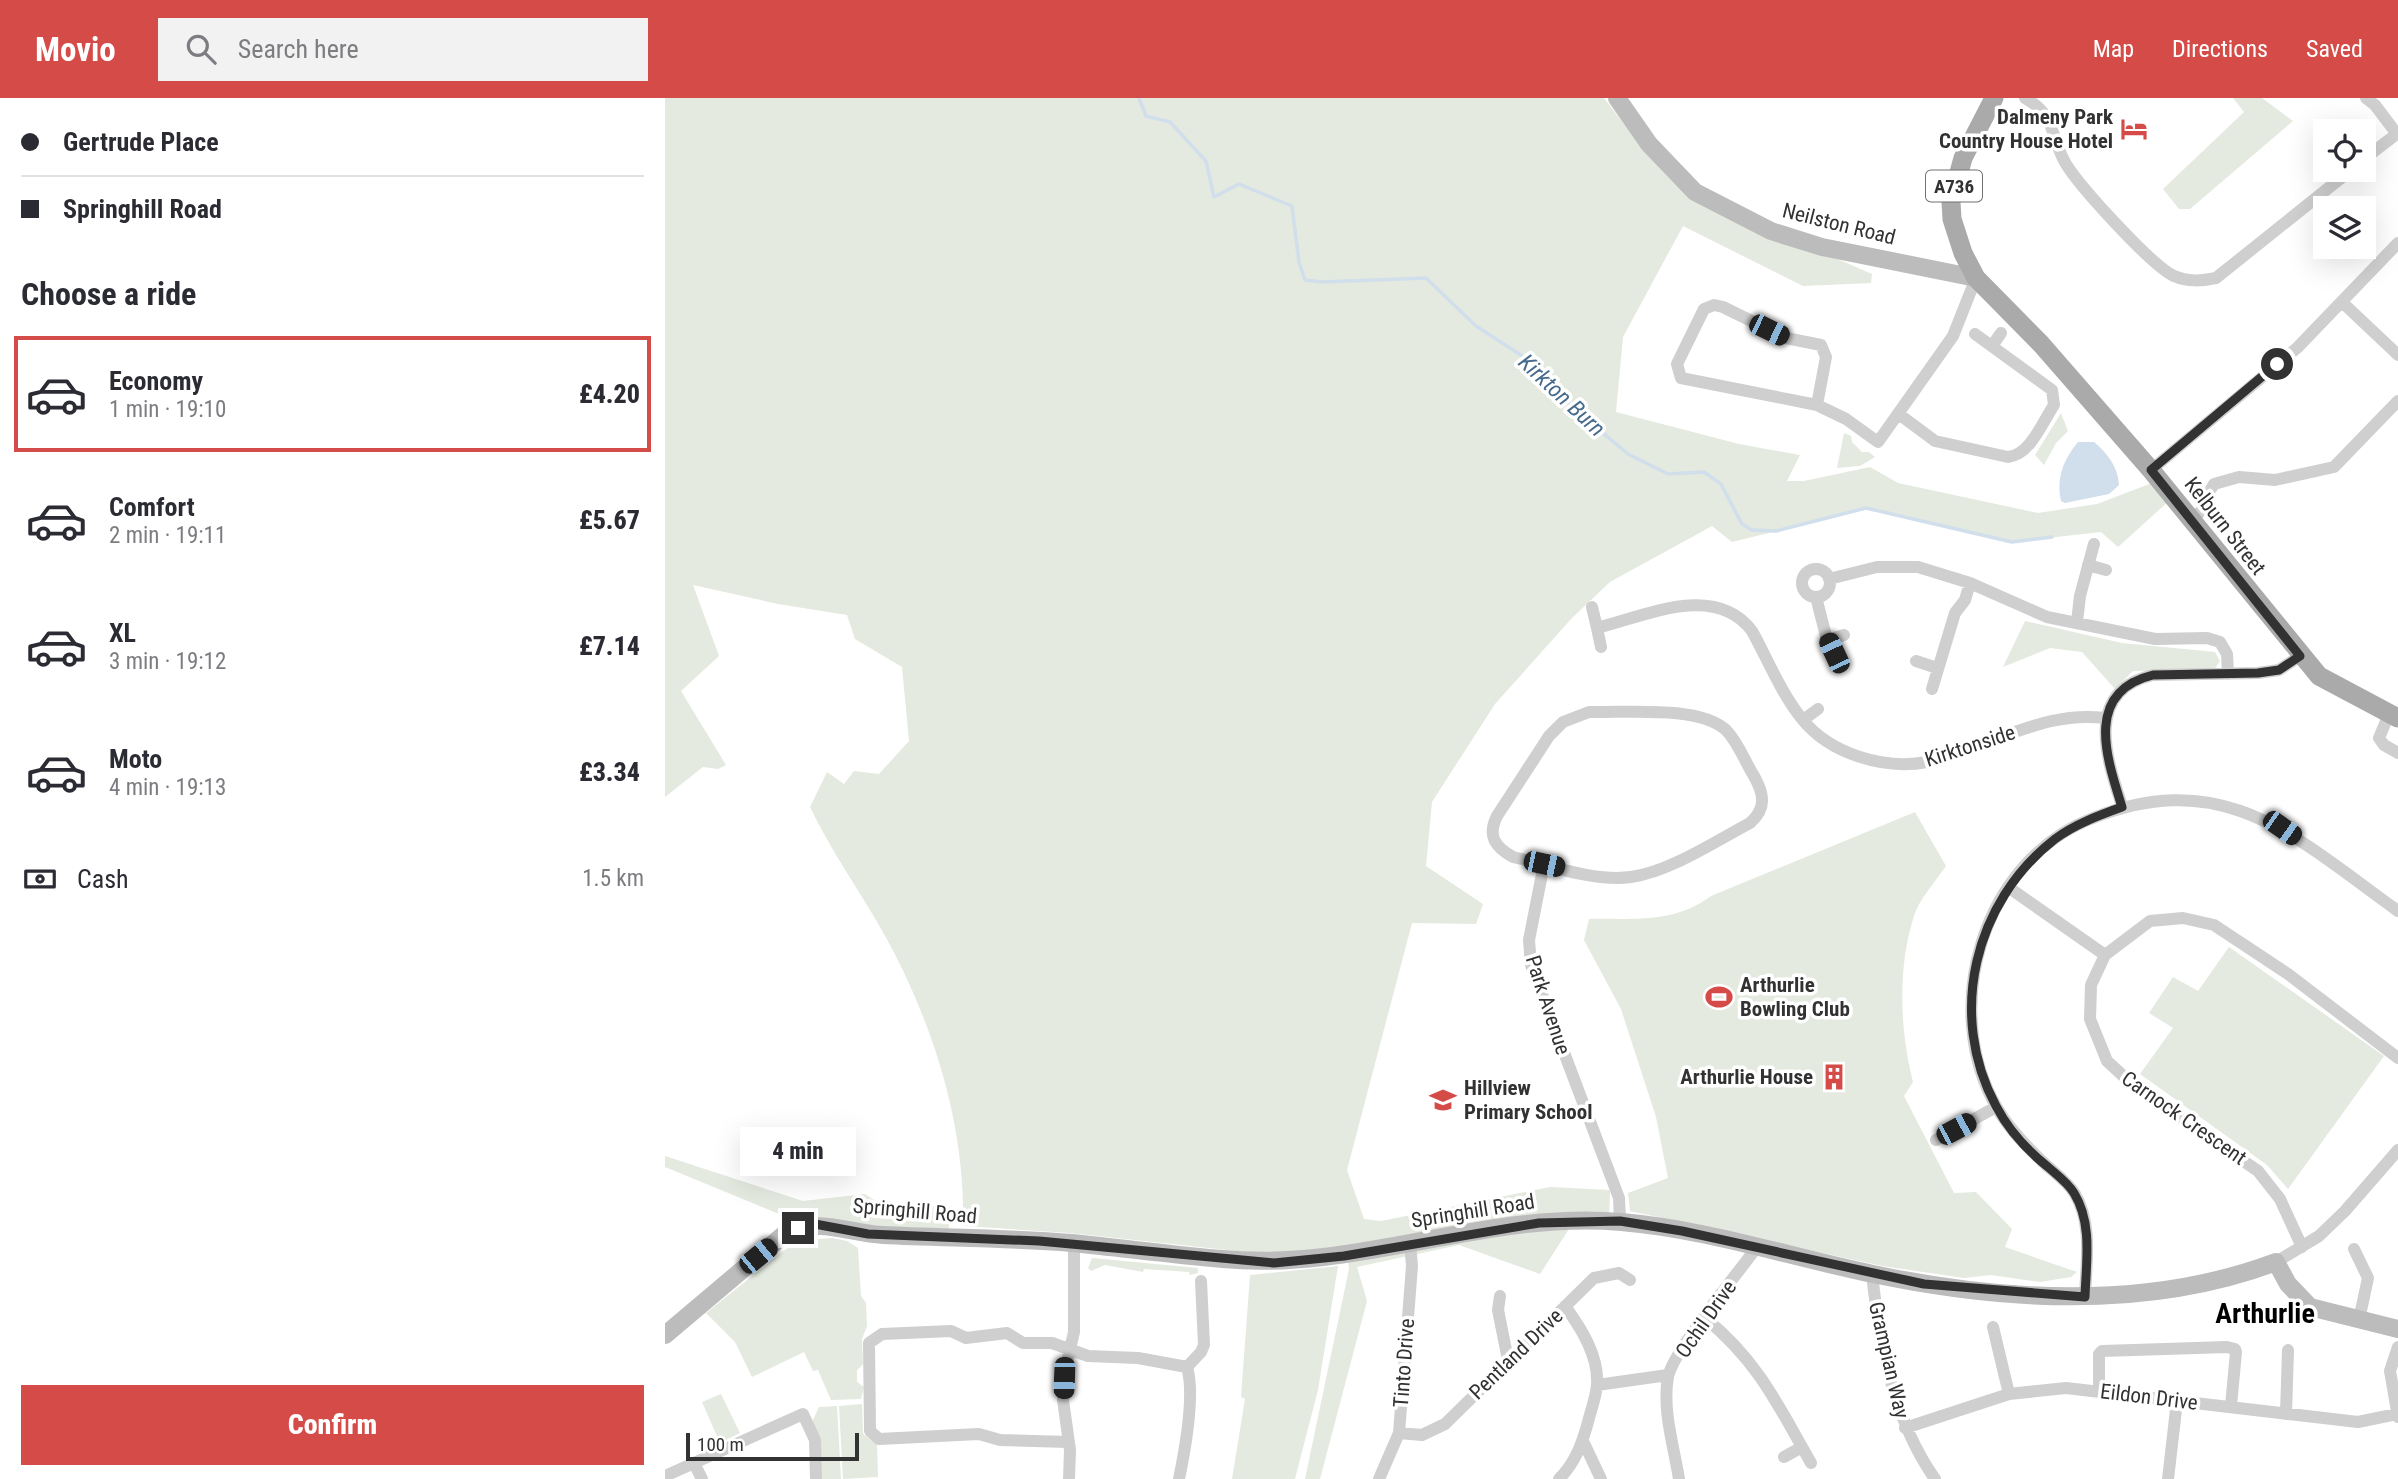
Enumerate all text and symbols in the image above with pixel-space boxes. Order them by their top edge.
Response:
search box [158,18,648,81]
text: Movio [35,30,116,69]
icon: search [182,30,220,68]
text: Search here [238,34,359,64]
text: Map [2093,35,2134,63]
text: Directions [2172,35,2268,63]
text: Saved [2306,35,2363,63]
place label: Dalmeny Park Country House Hotel [1939,105,2114,153]
hotel icon: Dalmeny Park Country House Hotel [2119,114,2149,144]
map controls [2313,119,2376,259]
button: locate [2313,119,2376,182]
text: Gertrude Place [63,127,219,157]
road number: A736 [1926,170,1982,202]
text: Springhill Road [63,194,222,224]
button: layers [2313,196,2376,259]
street label: Neilston Road [1780,198,1898,250]
text: Choose a ride [21,275,196,313]
car [1746,311,1793,349]
route start [2261,348,2293,380]
water label: Kirkton Burn [1513,349,1610,442]
icon: car [25,363,88,426]
text: Economy [109,366,203,396]
text: £4.20 [579,379,640,409]
text: 1 min · 19:10 [109,396,226,423]
street label: Kelburn Street [2180,473,2270,579]
icon: car [25,489,88,552]
text: Comfort [109,492,195,522]
text: £5.67 [579,505,640,535]
text: 2 min · 19:11 [109,522,226,549]
icon: car [25,615,88,678]
text: XL [109,618,136,648]
car [1816,630,1853,676]
text: £7.14 [579,631,640,661]
text: 3 min · 19:12 [109,648,226,675]
street label: Kirktonside [1922,720,2018,772]
icon: car [25,741,88,804]
text: Moto [109,744,162,774]
text: £3.34 [579,757,640,787]
text: 4 min · 19:13 [109,774,226,801]
car [2259,807,2306,849]
car [1522,849,1567,879]
icon: cash [21,860,59,898]
text: Cash [77,864,129,894]
text: 1.5 km [582,865,644,892]
street label: Park Avenue [1521,952,1575,1058]
place label: Arthurlie Bowling Club [1740,973,1850,1021]
sports icon: Arthurlie Bowling Club [1704,982,1734,1012]
building icon: Arthurlie House [1819,1062,1849,1092]
place label: Arthurlie House [1680,1065,1813,1089]
street label: Carnock Crescent [2117,1066,2251,1170]
place label: Hillview Primary School [1464,1076,1593,1124]
school or university icon: Hillview Primary School [1428,1085,1458,1115]
car [1933,1110,1980,1148]
callout: 4 min [740,1126,856,1176]
text: 4 min [772,1138,824,1165]
street label: Springhill Road [1410,1189,1536,1233]
street label: Springhill Road [852,1194,978,1228]
route end [782,1212,814,1244]
car [736,1235,781,1277]
street label: Ochil Drive [1671,1276,1741,1362]
district label: Arthurlie [2215,1297,2315,1330]
street label: Grampian Way [1864,1299,1914,1421]
street label: Pentland Drive [1465,1304,1568,1404]
street label: Tinto Drive [1389,1318,1419,1408]
car [1053,1357,1076,1399]
street label: Eildon Drive [2099,1379,2199,1415]
button: Confirm [21,1385,644,1465]
scale bar [686,1430,859,1462]
text: 100 m [697,1433,744,1456]

